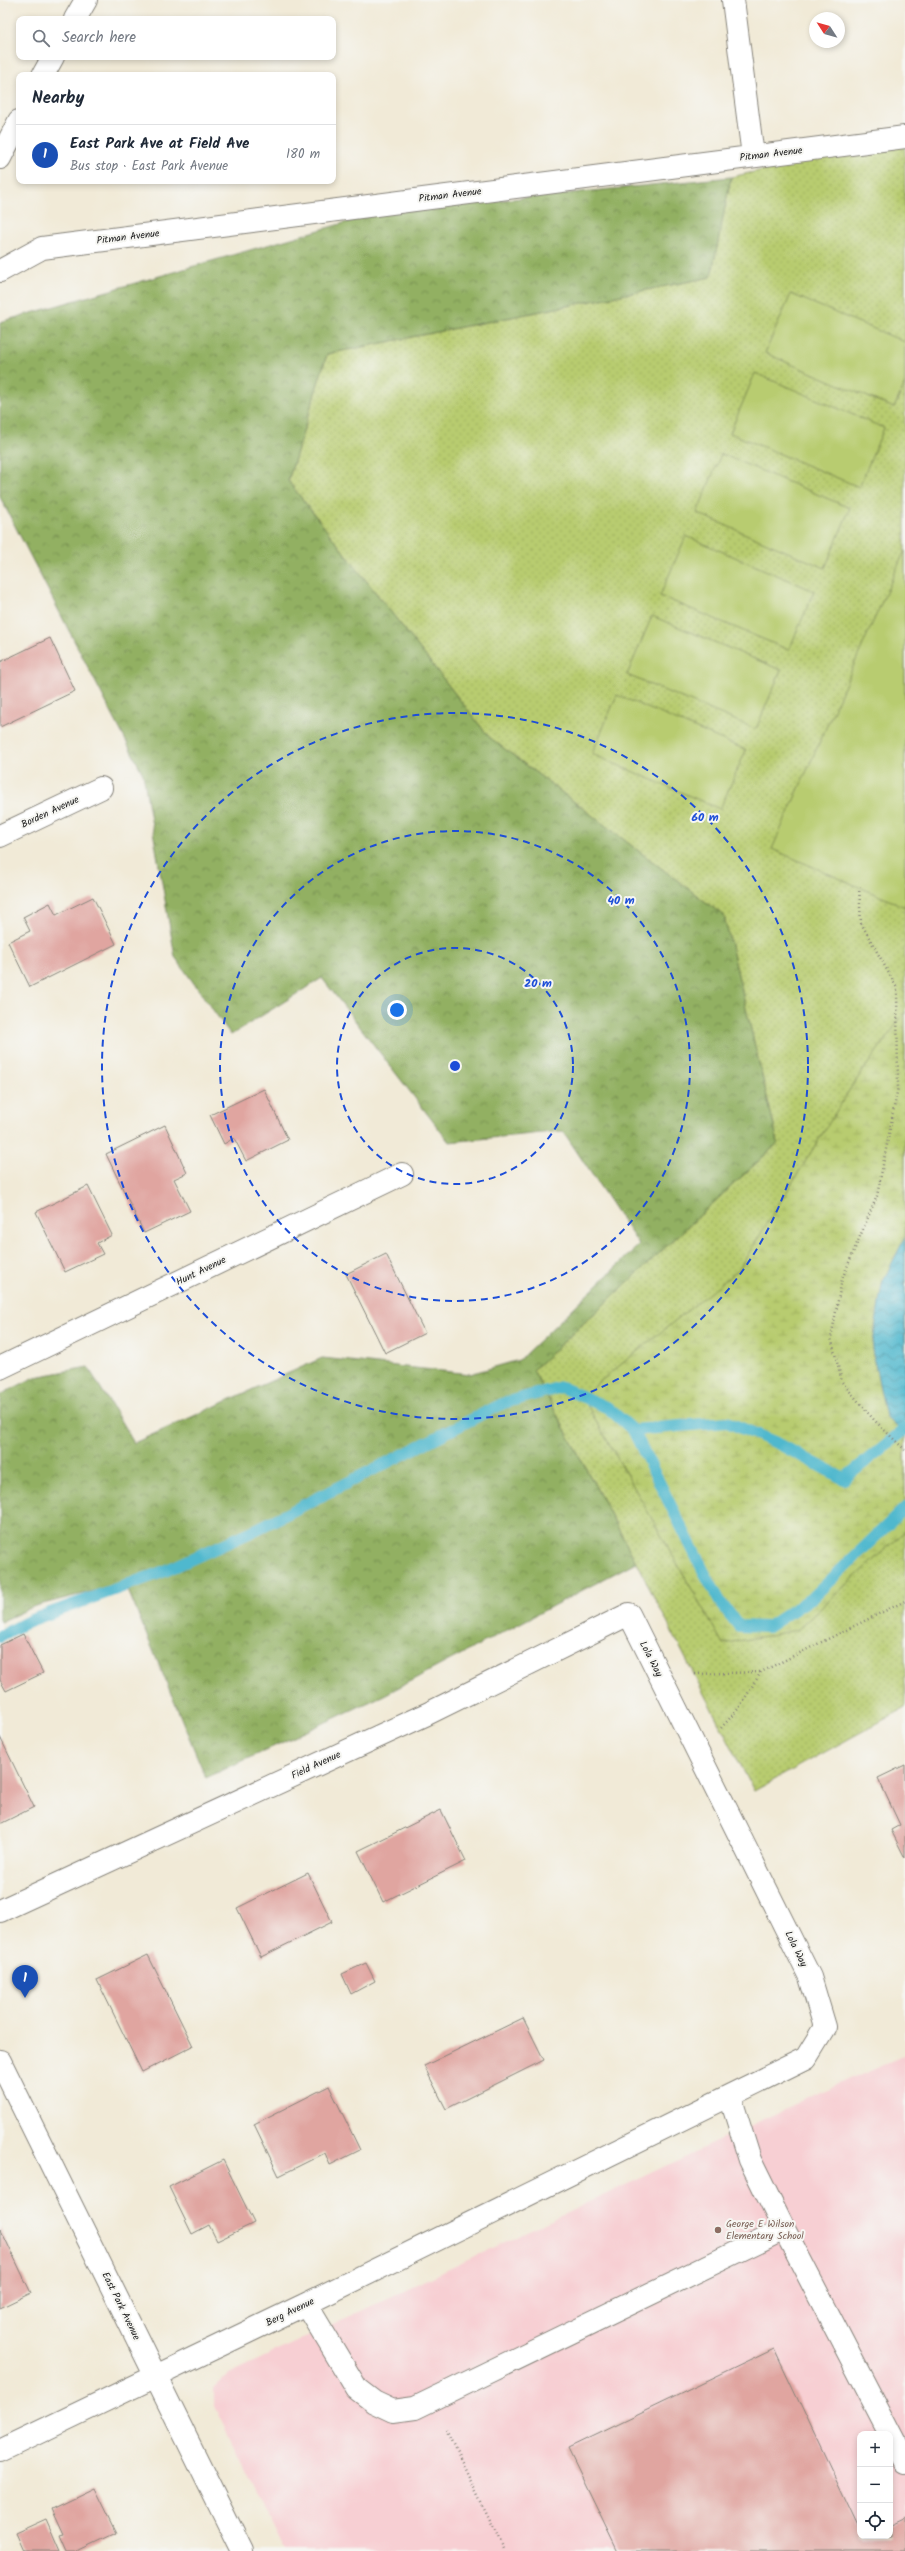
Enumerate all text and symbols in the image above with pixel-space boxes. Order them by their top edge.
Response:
north arrow [809,12,845,48]
search box [16,16,336,60]
text: Search here [62,26,136,50]
icon: search [30,27,52,49]
text: Nearby [32,85,84,112]
text: East Park Ave at Field Ave [70,132,249,156]
street label: Pitman Avenue [739,142,804,166]
text: 1 [43,144,47,165]
text: 180 m [286,144,320,165]
text: Bus stop · East Park Avenue [70,156,228,177]
street label: Pitman Avenue [418,183,483,207]
street label: Pitman Avenue [96,225,161,249]
street label: Borden Avenue [18,791,82,832]
text: 60 m [691,808,719,827]
text: 40 m [607,891,635,910]
text: 20 m [524,974,552,993]
your location [387,1000,407,1020]
centre of rings [448,1059,462,1073]
street label: Hunt Avenue [173,1252,229,1290]
street label: Lola Way [635,1638,667,1680]
street label: Field Avenue [289,1746,344,1783]
street label: Lola Way [780,1928,812,1970]
pin: 1 [12,1965,38,1998]
place label: George E Wilson Elementary School [726,2216,804,2244]
marker: George E Wilson Elementary School [713,2225,723,2235]
street label: East Park Avenue [98,2269,145,2343]
street label: Berg Avenue [263,2293,317,2331]
map controls [857,2431,893,2539]
button: + [857,2431,893,2467]
button: − [857,2467,893,2503]
button: locate [857,2503,893,2539]

